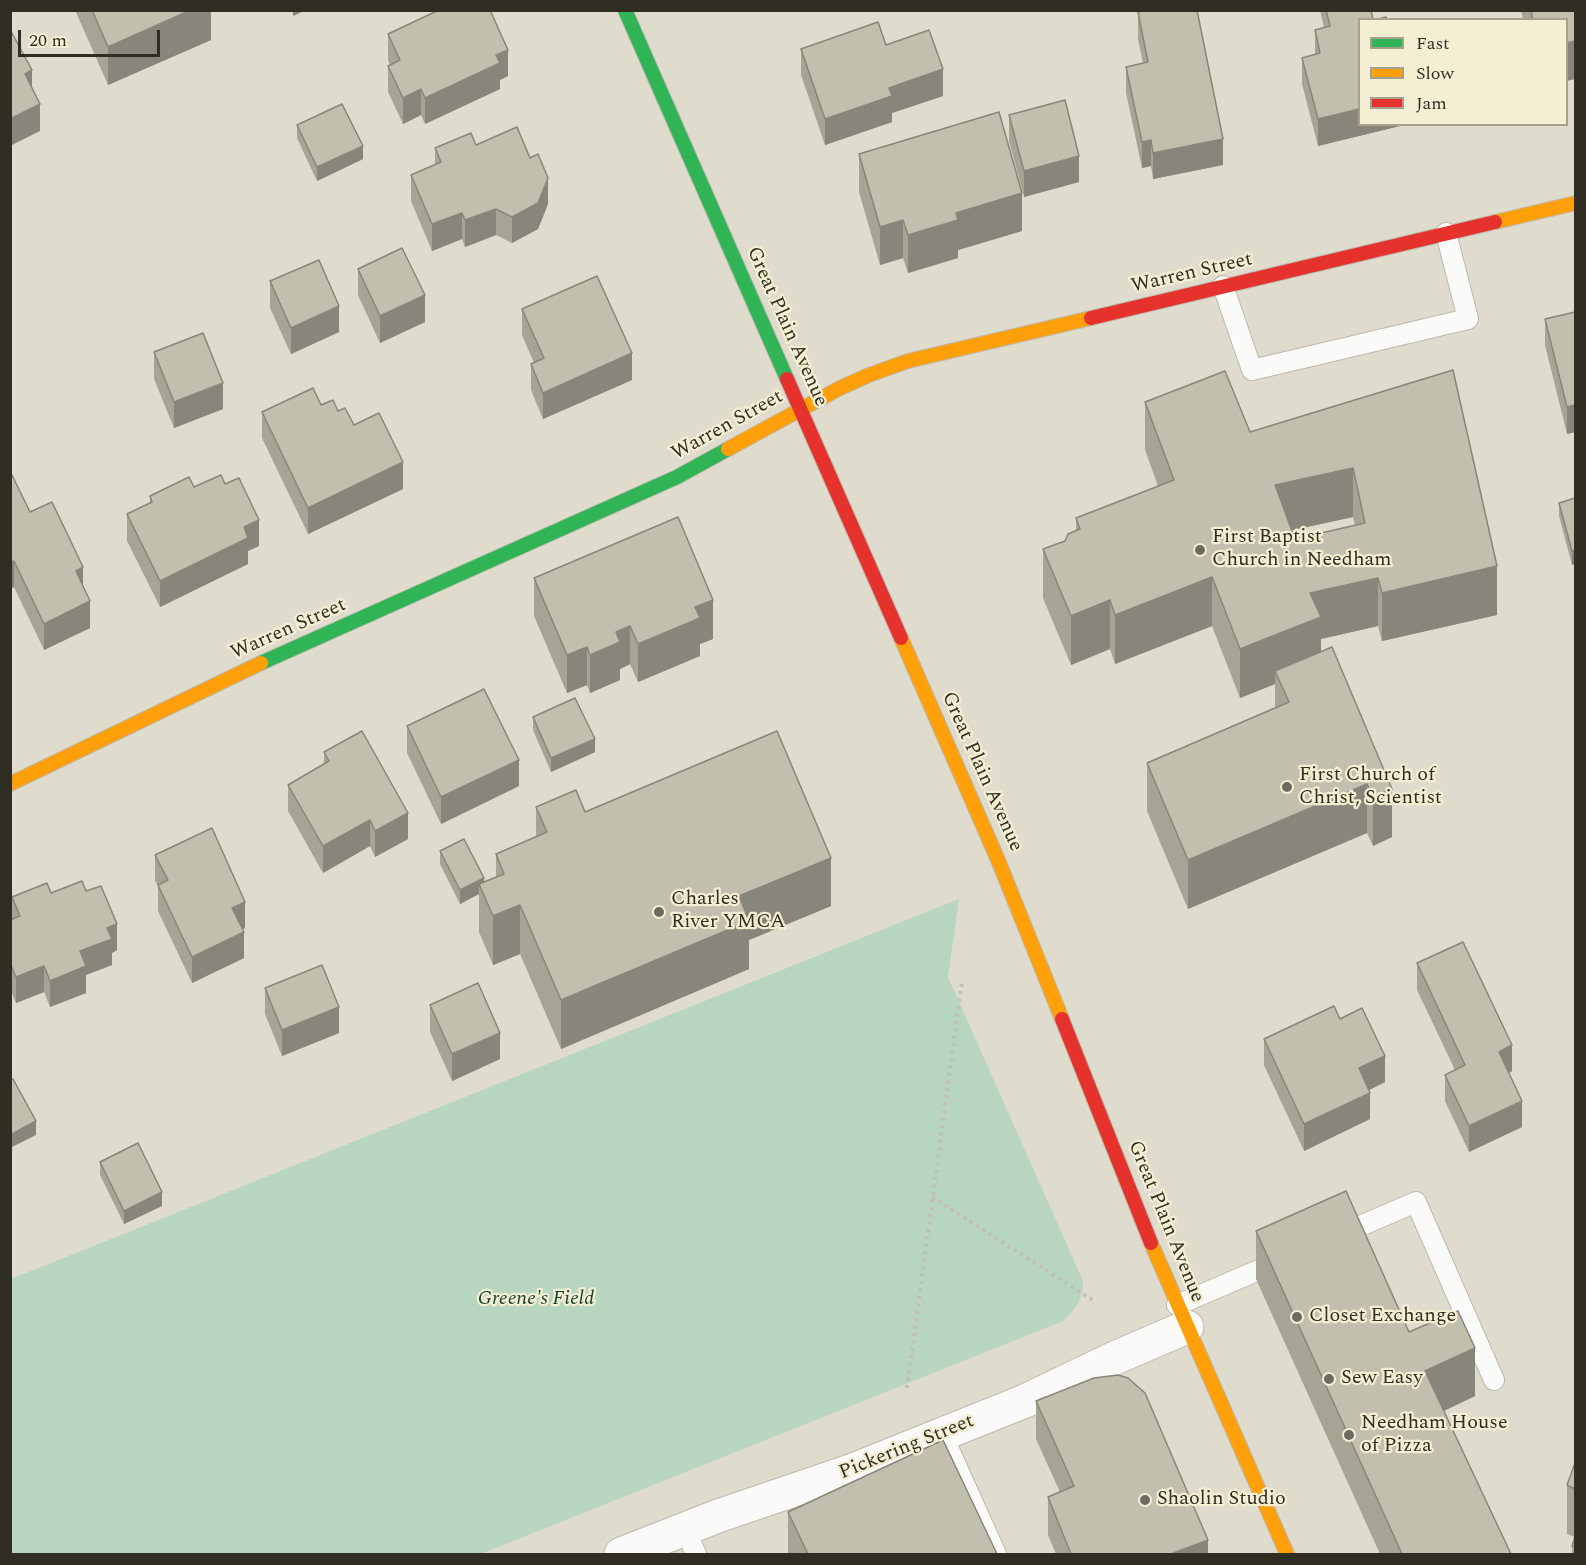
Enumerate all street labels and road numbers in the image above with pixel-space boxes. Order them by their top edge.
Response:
street label: Great Plain Avenue [740,243,832,411]
street label: Warren Street [1129,248,1255,300]
street label: Warren Street [668,386,788,466]
street label: Warren Street [228,594,350,666]
street label: Great Plain Avenue [935,688,1027,856]
street label: Great Plain Avenue [1122,1138,1208,1306]
street label: Pickering Street [836,1410,978,1486]

